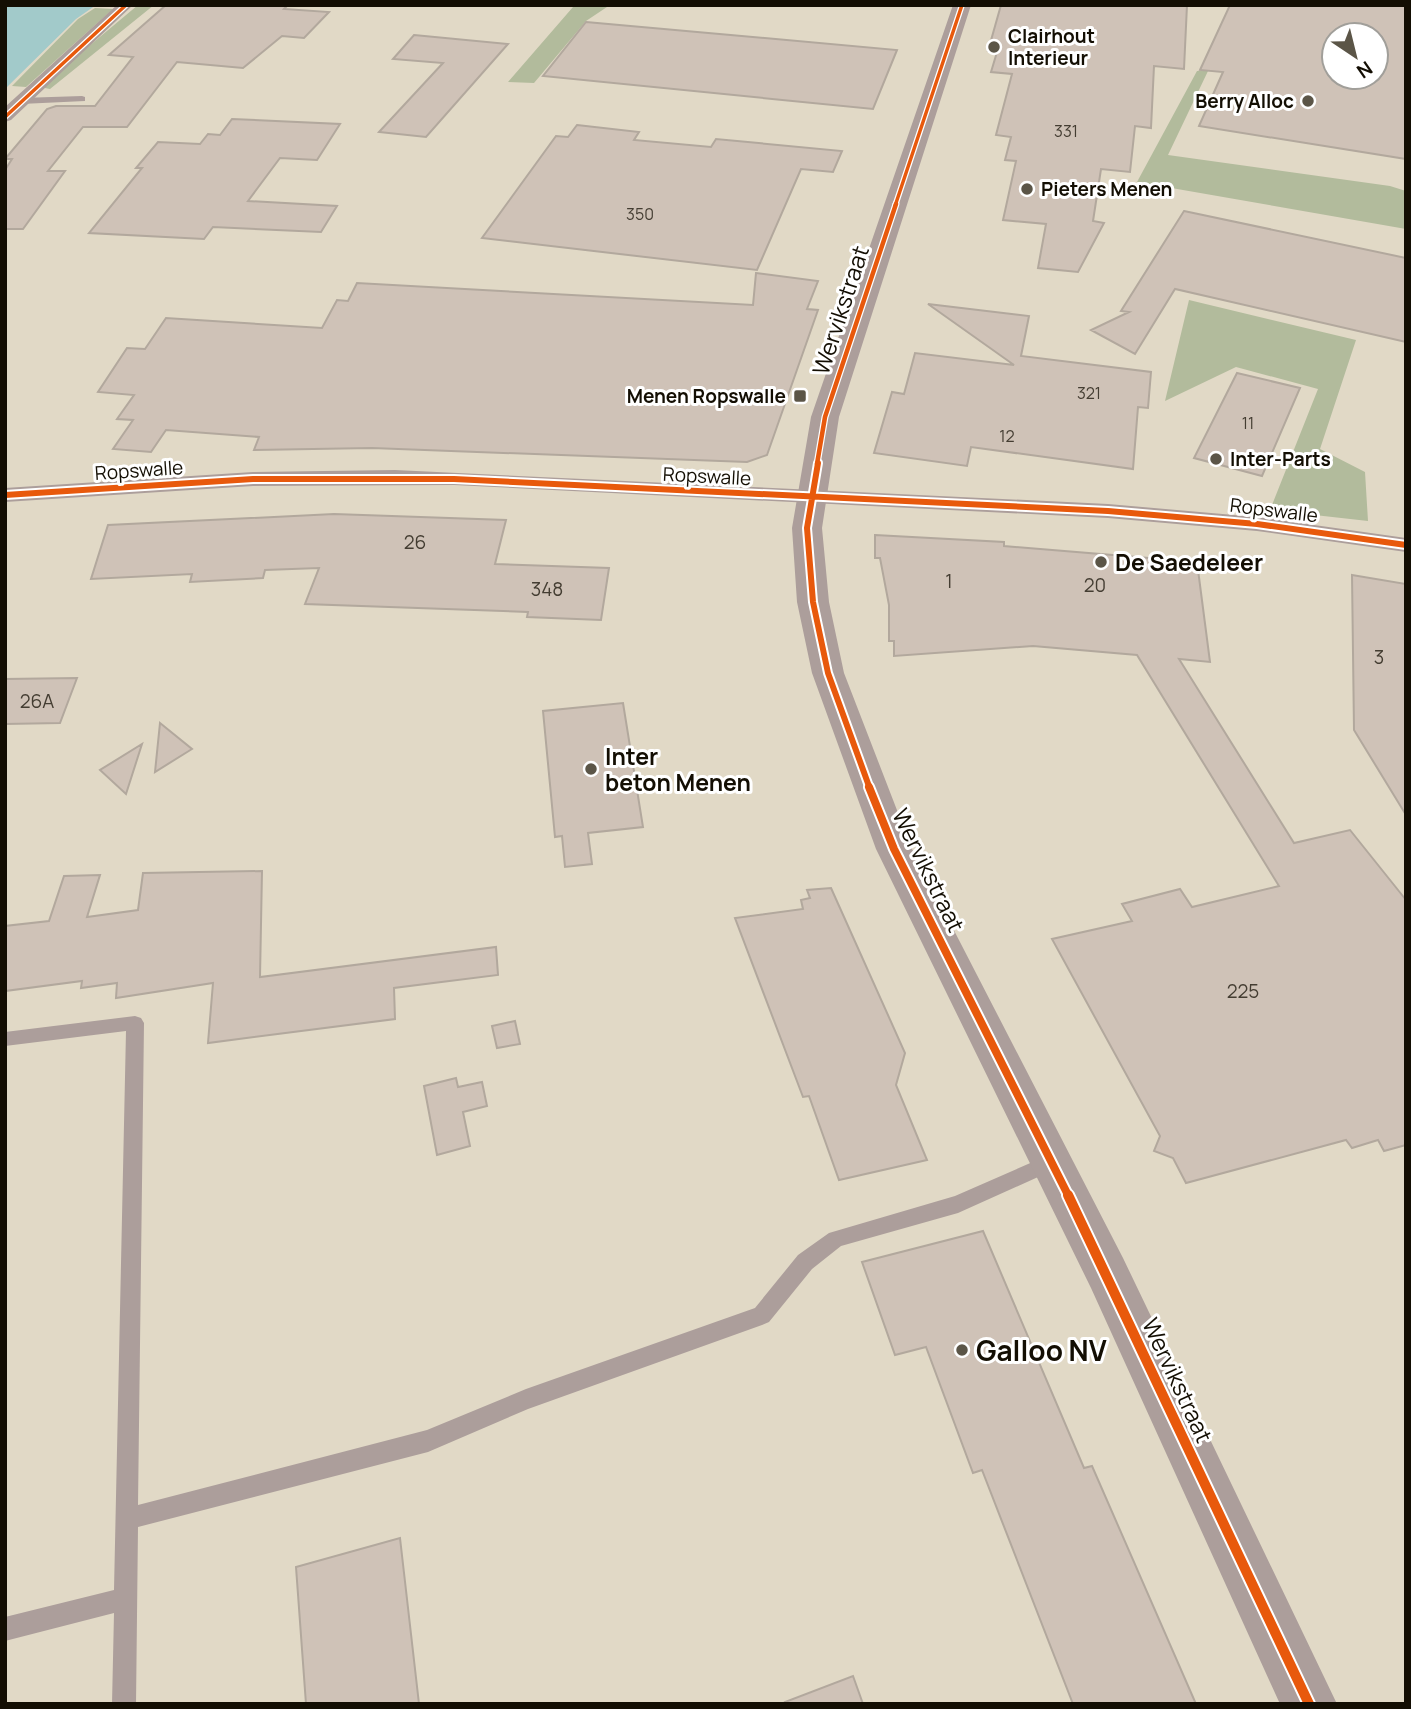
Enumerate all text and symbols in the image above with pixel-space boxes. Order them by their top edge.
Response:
north arrow [1320,21,1390,91]
place label: Clairhout Interieur [1008,23,1095,71]
marker: Clairhout Interieur [986,39,1002,55]
text: N [1352,55,1378,84]
place label: Berry Alloc [1195,88,1294,114]
marker: Berry Alloc [1300,93,1316,109]
house number: 331 [1054,120,1078,142]
place label: Pieters Menen [1041,176,1173,202]
marker: Pieters Menen [1019,181,1035,197]
house number: 350 [626,203,654,225]
street label: Wervikstraat [804,241,876,379]
house number: 321 [1077,382,1101,404]
place label: Menen Ropswalle [627,383,786,409]
marker: Menen Ropswalle [792,388,808,404]
house number: 11 [1242,412,1254,434]
house number: 12 [999,425,1015,447]
place label: Inter-Parts [1230,446,1331,472]
marker: Inter-Parts [1208,451,1224,467]
street label: Ropswalle [94,454,184,486]
street label: Ropswalle [662,461,752,491]
street label: Ropswalle [1228,492,1320,528]
house number: 26 [404,529,426,555]
place label: De Saedeleer [1115,546,1263,578]
marker: De Saedeleer [1093,554,1109,570]
house number: 1 [945,568,953,594]
house number: 20 [1084,572,1106,598]
house number: 348 [531,576,563,602]
house number: 3 [1374,644,1384,670]
house number: 26A [20,688,54,714]
place label: Inter beton Menen [605,740,751,798]
marker: Inter beton Menen [583,761,599,777]
street label: Wervikstraat [885,803,973,937]
house number: 225 [1227,978,1259,1004]
street label: Wervikstraat [1135,1313,1221,1447]
place label: Galloo NV [976,1331,1107,1369]
marker: Galloo NV [954,1342,970,1358]

